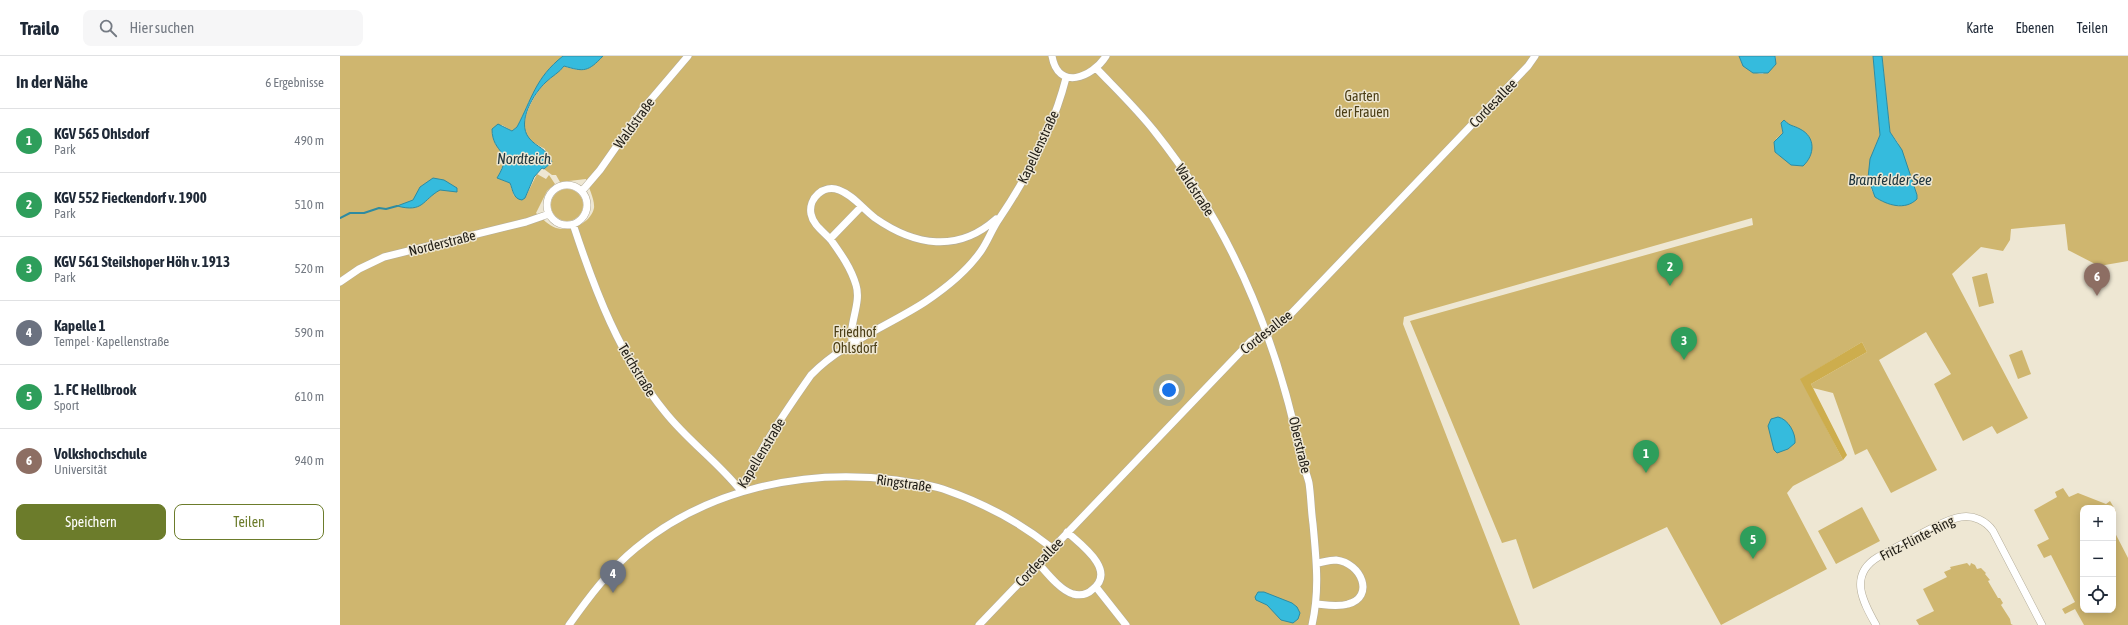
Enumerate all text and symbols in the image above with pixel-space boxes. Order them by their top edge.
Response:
search box [83,10,363,46]
text: Trailo [20,17,59,39]
icon: search [97,17,119,39]
text: Hier suchen [129,19,194,36]
text: Karte [1966,20,1993,36]
text: Ebenen [2015,20,2054,36]
text: Teilen [2076,20,2108,36]
text: In der Nähe [16,72,88,92]
text: 6 Ergebnisse [265,75,324,90]
street label: Cordesallee [1466,75,1520,131]
park label: Garten der Frauen [1335,88,1389,120]
street label: Waldstraße [610,95,658,151]
street label: Kapellenstraße [1014,108,1062,186]
text: KGV 565 Ohlsdorf [54,125,149,142]
text: 1 [26,133,32,148]
text: 490 m [295,133,324,148]
text: Park [54,142,76,157]
water label: Nordteich [497,150,551,167]
street label: Waldstraße [1172,161,1218,219]
water label: Bramfelder See [1848,171,1932,188]
text: KGV 552 Fieckendorf v. 1900 [54,189,207,206]
text: 2 [26,197,32,212]
text: 510 m [295,197,324,212]
text: Park [54,206,76,221]
street label: Norderstraße [407,227,477,259]
text: KGV 561 Steilshoper Höh v. 1913 [54,253,230,270]
pin: 2 [1657,253,1683,286]
text: 3 [26,261,32,276]
text: 520 m [295,261,324,276]
pin: 6 [2084,263,2110,296]
text: Park [54,270,76,285]
street label: Cordesallee [1237,307,1295,357]
text: Kapelle 1 [54,317,106,334]
park label: Friedhof Ohlsdorf [833,324,877,356]
text: 4 [26,325,32,340]
text: 590 m [295,325,324,340]
pin: 3 [1671,327,1697,360]
text: Tempel · Kapellenstraße [54,334,169,349]
street label: Teichstraße [615,341,659,399]
your location [1159,380,1179,400]
text: 1. FC Hellbrook [54,381,136,398]
text: 5 [26,389,32,404]
text: 610 m [295,389,324,404]
text: Sport [54,398,79,413]
street label: Kapellenstraße [734,415,788,491]
street label: Oberstraße [1286,415,1314,475]
pin: 1 [1633,440,1659,473]
text: Volkshochschule [54,445,147,462]
text: 6 [26,453,32,468]
text: 940 m [295,453,324,468]
text: Universität [54,462,107,477]
street label: Ringstraße [875,471,933,495]
button: Speichern [16,504,166,540]
button: Teilen [174,504,324,540]
map controls [2080,505,2116,613]
button: + [2080,505,2116,541]
street label: Fritz-Flinte-Ring [1877,512,1957,564]
pin: 5 [1740,526,1766,559]
street label: Cordesallee [1012,534,1066,590]
button: − [2080,541,2116,577]
pin: 4 [600,560,626,593]
button: locate [2080,577,2116,613]

